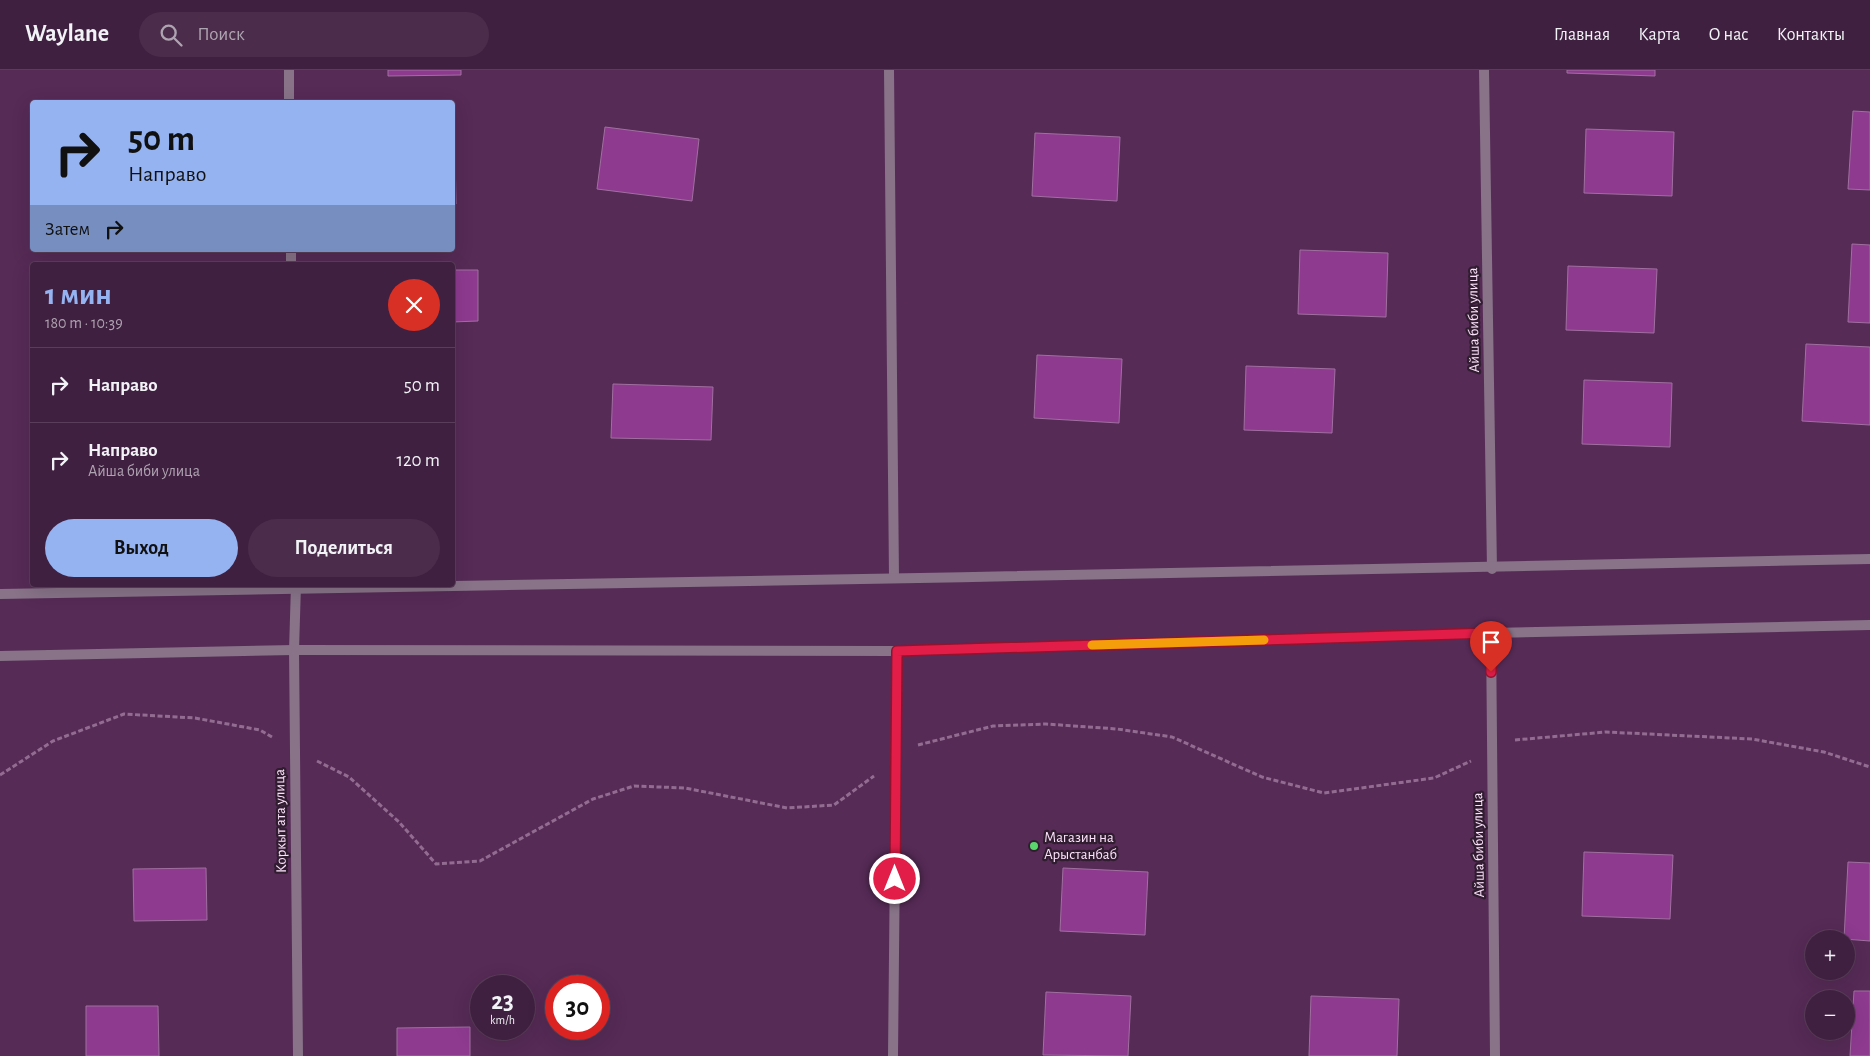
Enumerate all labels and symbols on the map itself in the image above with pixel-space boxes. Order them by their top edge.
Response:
street label: Айша биби улица [1465,267,1482,373]
pin [1470,621,1512,672]
street label: Коркыт ата улица [272,769,289,873]
street label: Айша биби улица [1470,792,1487,898]
place label: Магазин на Арыстанбаб [1044,830,1117,862]
marker: Магазин на Арыстанбаб [1028,840,1040,852]
position arrow [868,852,920,904]
speed limit sign: 30 [545,975,610,1040]

